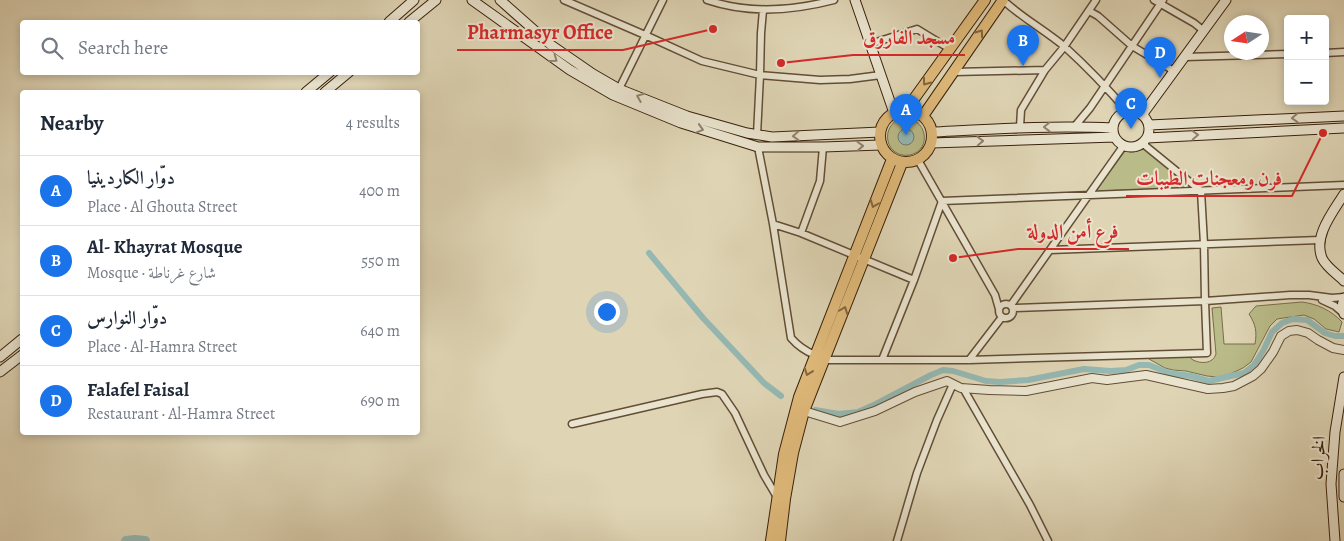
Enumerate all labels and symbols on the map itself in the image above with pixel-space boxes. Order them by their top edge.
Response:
callout: Pharmasyr Office [457,15,623,50]
north arrow [1224,15,1269,60]
text: Pharmasyr Office [467,19,613,46]
callout: مسجد الفاروق [853,20,965,55]
text: مسجد الفاروق [863,24,955,51]
pin: B [1007,25,1039,66]
one-way arrow [974,29,983,39]
pin: D [1144,37,1176,78]
one-way arrow [548,53,558,62]
one-way arrow [923,77,932,86]
pin: C [1115,88,1147,129]
one-way arrow [636,93,645,103]
pin: A [890,94,922,135]
one-way arrow [1291,113,1299,124]
one-way arrow [1043,122,1050,132]
one-way arrow [695,123,704,133]
one-way arrow [1192,130,1200,141]
one-way arrow [792,131,800,141]
one-way arrow [976,136,984,147]
one-way arrow [856,140,864,151]
callout: فرن ومعجنات الطيبات [1126,161,1292,196]
text: فرن ومعجنات الطيبات [1136,165,1282,192]
one-way arrow [870,199,880,208]
callout: فرع أمن الدولة [1018,214,1129,249]
text: فرع أمن الدولة [1025,218,1119,248]
your location [594,299,620,325]
one-way arrow [838,306,848,314]
one-way arrow [804,367,814,376]
street label: الخراب [1303,435,1333,481]

